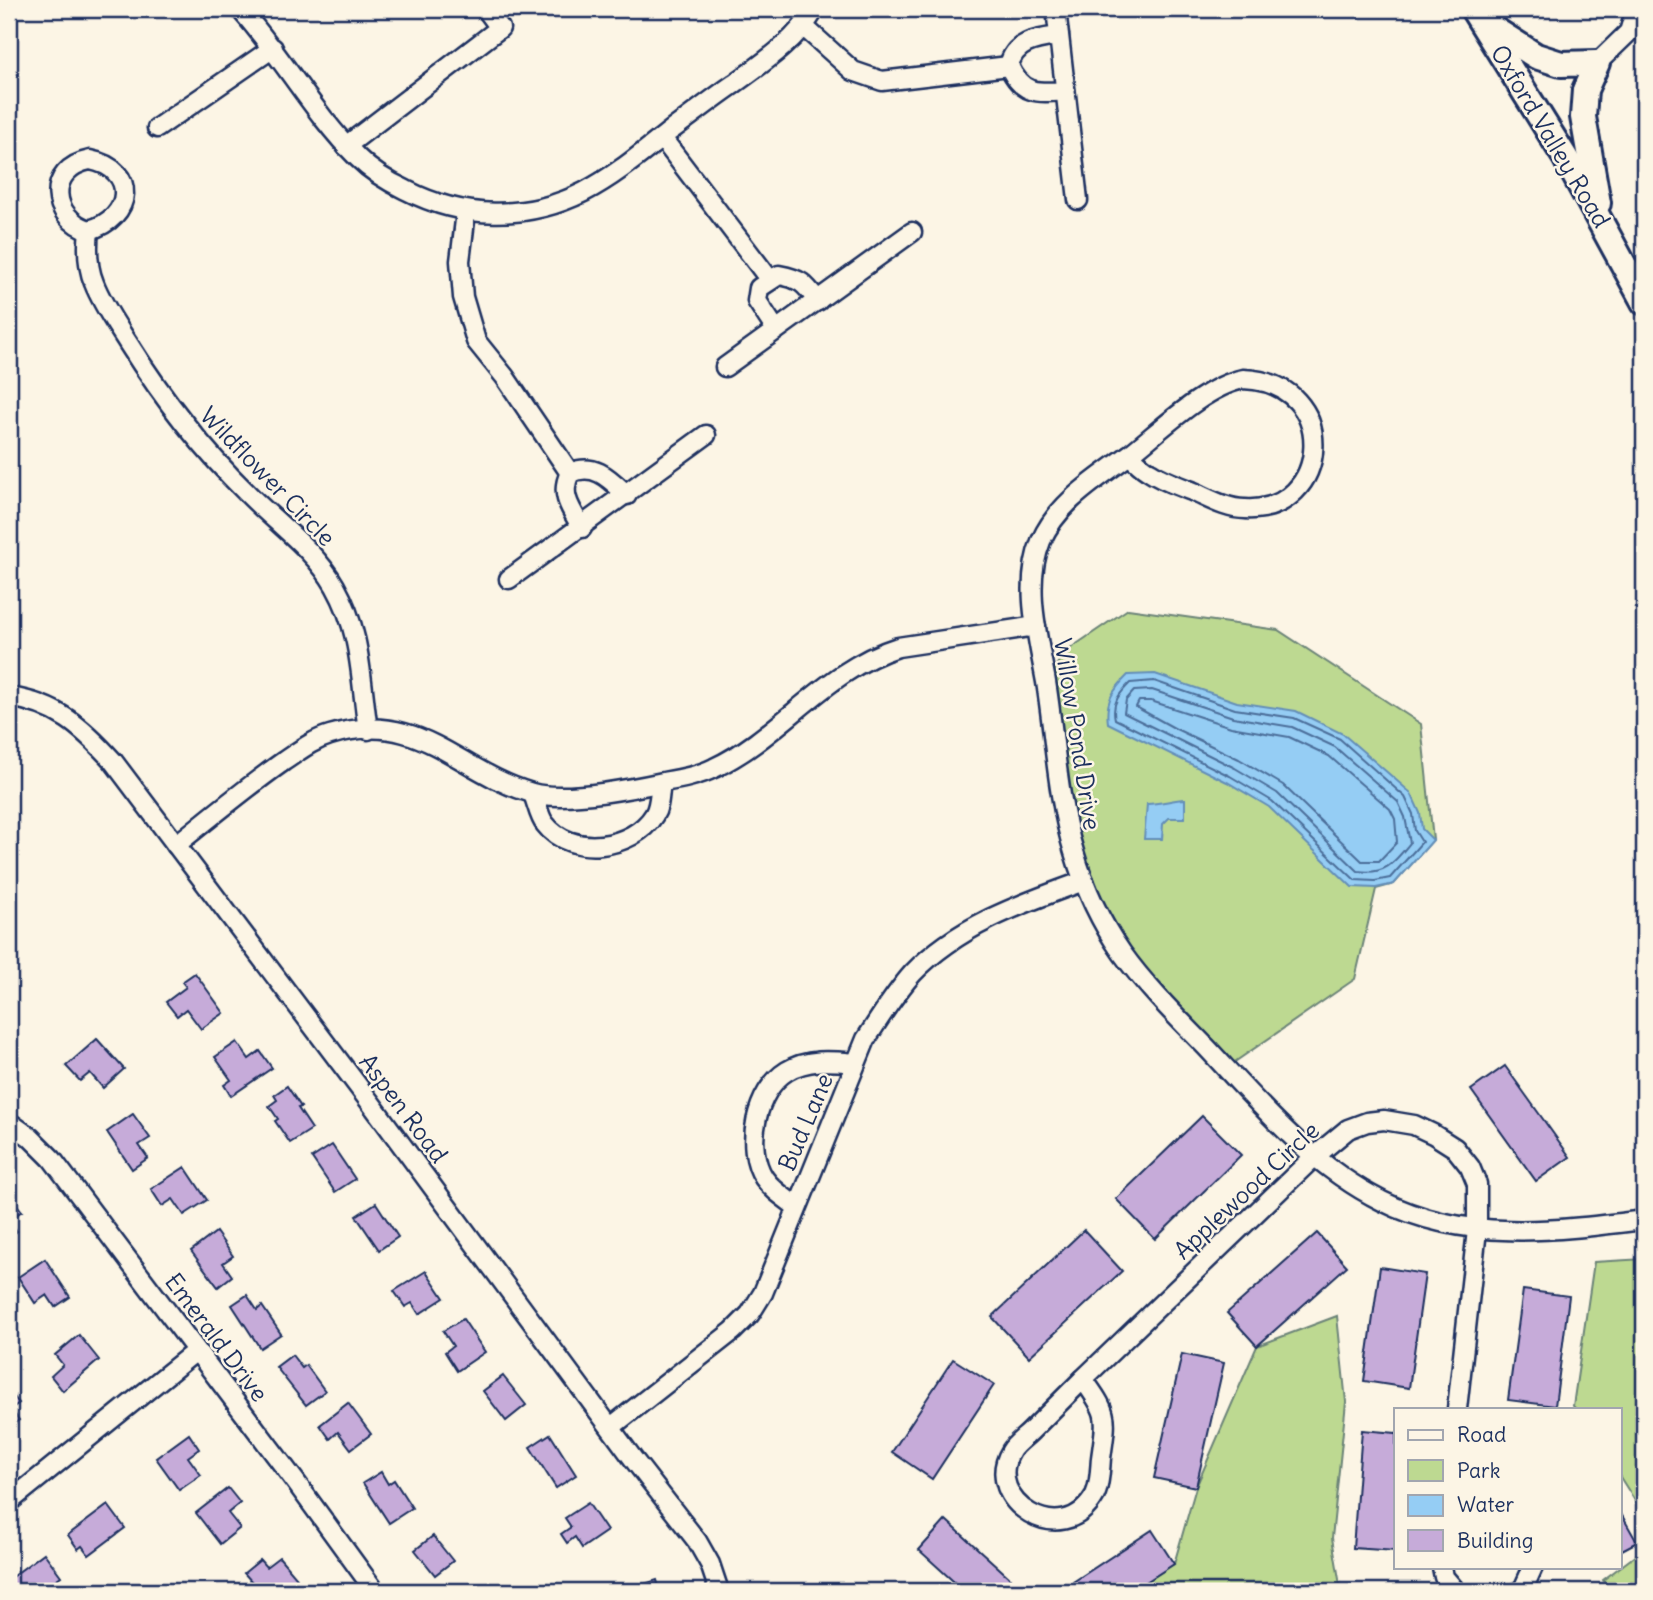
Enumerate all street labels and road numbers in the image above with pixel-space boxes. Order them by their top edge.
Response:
street label: Oxford Valley Road [1485,39,1617,233]
street label: Wildflower Circle [194,400,342,552]
street label: Willow Pond Drive [1048,636,1108,832]
street label: Aspen Road [353,1048,455,1168]
street label: Bud Lane [771,1069,839,1175]
street label: Applewood Circle [1167,1115,1325,1265]
street label: Emerald Drive [159,1267,275,1407]

